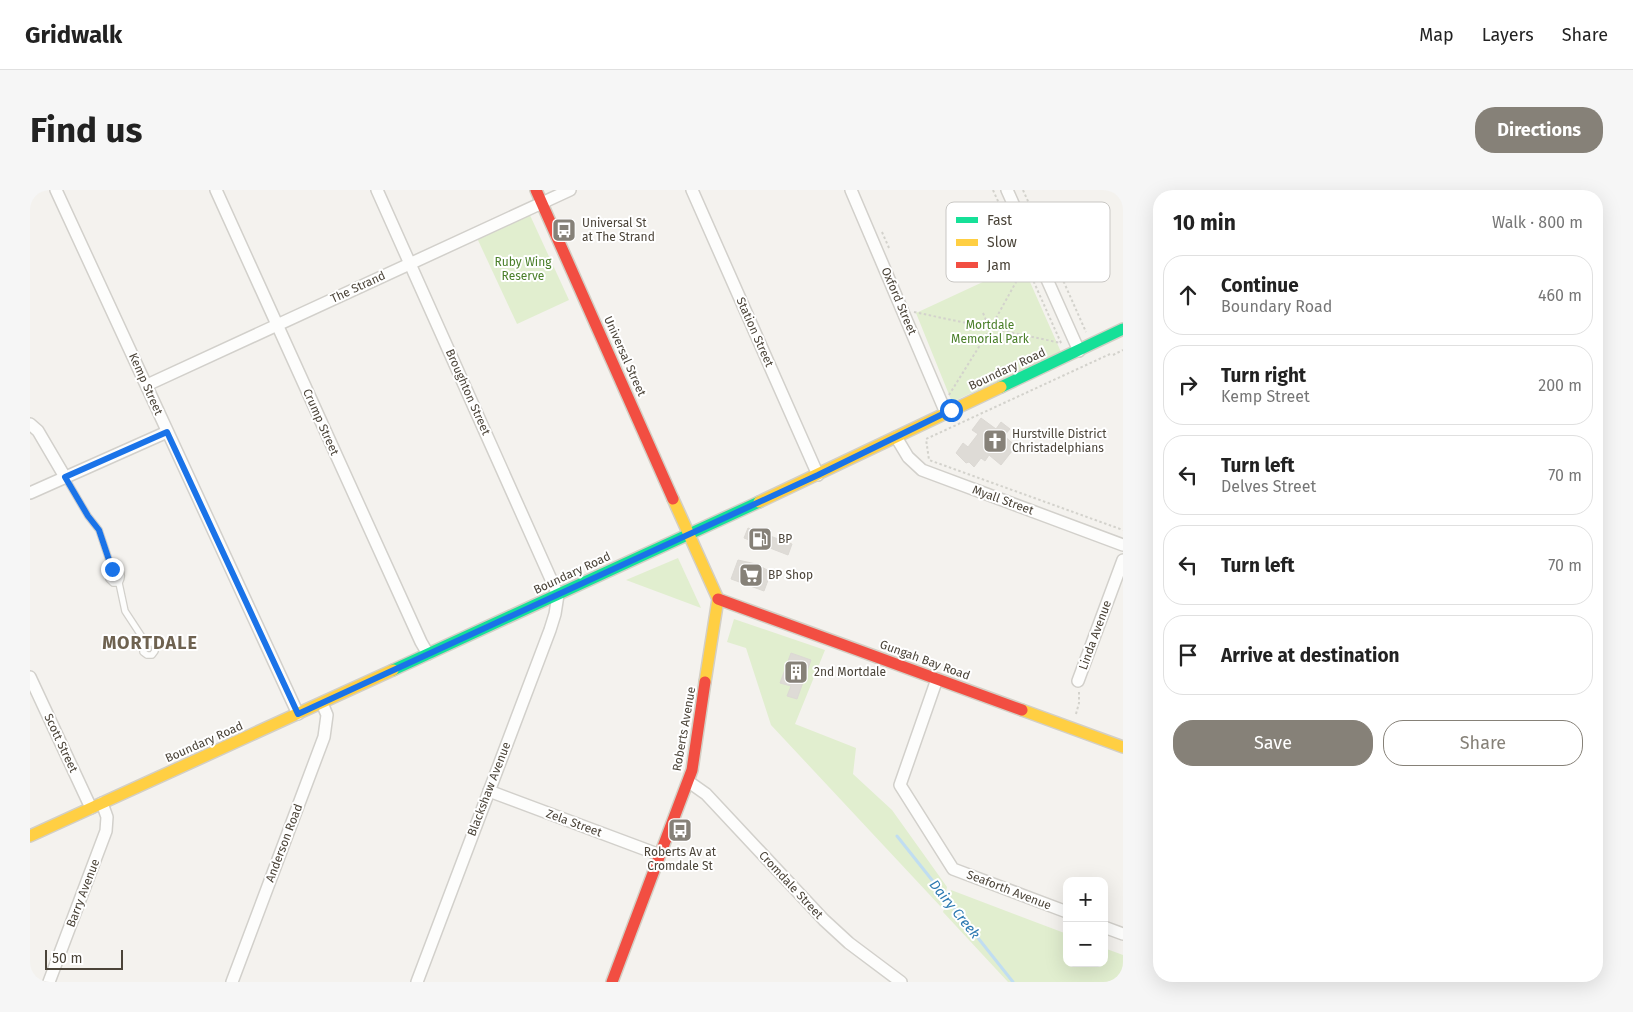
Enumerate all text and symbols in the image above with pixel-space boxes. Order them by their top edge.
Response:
text: Gridwalk [25,21,122,49]
text: Map [1419,24,1454,46]
text: Layers [1482,24,1534,46]
text: Share [1562,24,1608,46]
button: Directions [1475,107,1603,153]
text: Find us [30,109,142,151]
legend [946,202,1110,282]
text: 10 min [1173,210,1236,236]
text: Fast [987,212,1013,229]
text: Walk · 800 m [1492,213,1583,232]
place label: Universal St at The Strand [582,216,655,244]
bus stop icon: Universal St at The Strand [551,217,577,243]
text: Slow [987,234,1017,251]
park label: Ruby Wing Reserve [495,255,552,283]
text: Jam [987,257,1011,274]
street label: Oxford Street [878,265,920,338]
street label: The Strand [328,268,388,306]
text: Continue [1221,274,1299,297]
icon: ahead [1174,281,1202,309]
text: 460 m [1538,286,1582,305]
street label: Station Street [733,295,777,370]
text: Boundary Road [1221,297,1332,316]
street label: Universal Street [601,314,649,399]
park label: Mortdale Memorial Park [951,318,1030,346]
street label: Boundary Road [966,345,1048,393]
street label: Broughton Street [443,347,494,438]
street label: Kemp Street [126,351,166,418]
text: Turn right [1221,364,1306,387]
icon: right [1174,371,1202,399]
text: 200 m [1538,376,1582,395]
street label: Crump Street [300,387,342,458]
text: Kemp Street [1221,387,1310,406]
route start [940,399,963,422]
place label: Hurstville District Christadelphians [1012,427,1107,455]
church icon: Hurstville District Christadelphians [982,428,1008,454]
text: Turn left [1221,454,1295,477]
icon: left [1174,461,1202,489]
text: 70 m [1548,466,1582,485]
text: Delves Street [1221,477,1316,496]
street label: Myall Street [970,482,1036,518]
fuel station icon: BP [747,526,773,552]
place label: BP [778,532,792,546]
street label: Boundary Road [531,549,613,597]
icon: left [1174,551,1202,579]
text: Turn left [1221,554,1295,577]
text: 70 m [1548,556,1582,575]
route end [101,558,124,581]
supermarket icon: BP Shop [738,562,764,588]
place label: BP Shop [768,568,813,582]
street label: Linda Avenue [1076,598,1114,672]
district label: MORTDALE [102,632,198,654]
street label: Gungah Bay Road [878,637,972,683]
icon: arrive [1174,641,1202,669]
text: Arrive at destination [1221,644,1400,667]
building icon: 2nd Mortdale [783,659,809,685]
place label: 2nd Mortdale [814,665,886,679]
street label: Roberts Avenue [670,686,698,772]
street label: Scott Street [41,711,81,775]
street label: Boundary Road [163,719,245,765]
button: Save [1173,720,1373,766]
button: Share [1383,720,1583,766]
street label: Blackshaw Avenue [465,740,513,838]
street label: Anderson Road [263,802,305,884]
street label: Zela Street [544,806,604,840]
bus stop icon: Roberts Av at Cromdale St [667,817,693,843]
place label: Roberts Av at Cromdale St [644,845,717,873]
street label: Cromdale Street [756,848,826,922]
street label: Barry Avenue [64,857,102,929]
street label: Seaforth Avenue [965,867,1053,913]
water label: Dairy Creek [926,876,984,943]
map controls [1063,877,1108,967]
button: + [1063,877,1108,922]
button: − [1063,922,1108,967]
scale bar [45,947,122,970]
text: 50 m [52,950,83,967]

